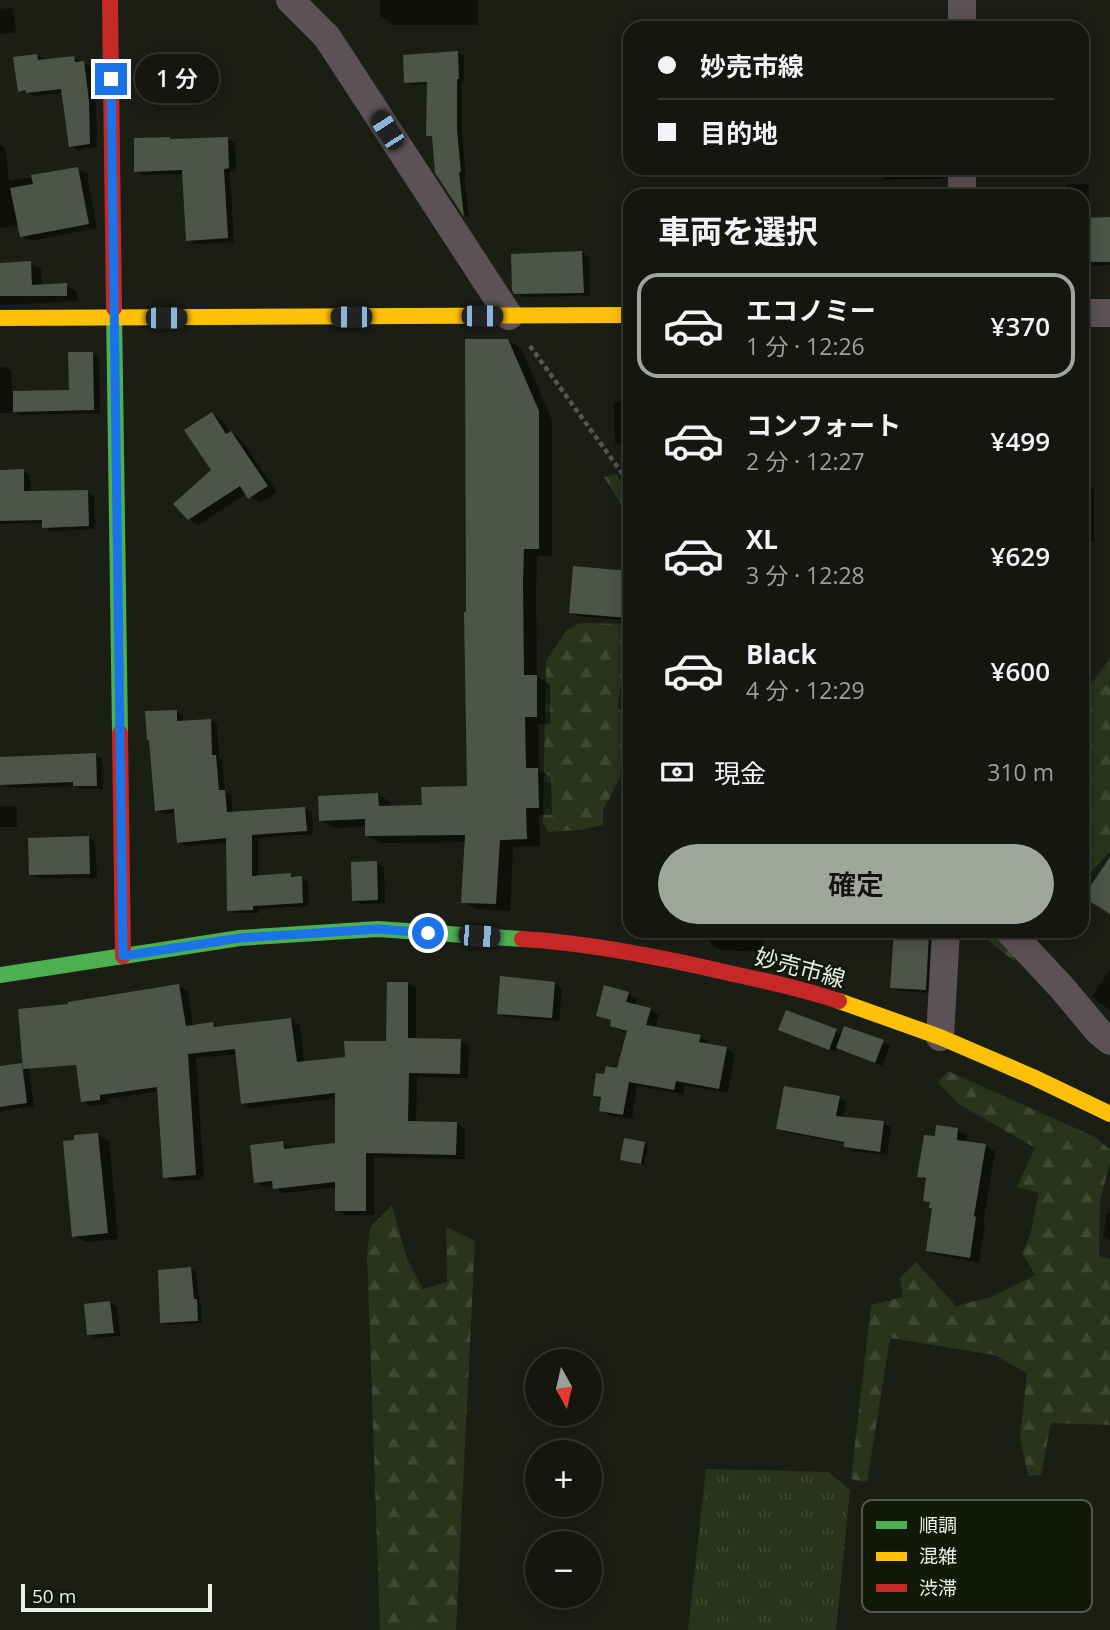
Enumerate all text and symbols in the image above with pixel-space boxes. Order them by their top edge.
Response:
text: 妙売市線 [700,48,804,84]
callout: 1 分 [136,55,220,104]
text: 1 分 [156,62,198,94]
route end [95,63,127,95]
car [367,107,408,153]
text: 目的地 [700,115,778,151]
text: 車両を選択 [658,209,818,252]
text: エコノミー [746,292,876,328]
icon: car [662,294,725,357]
car [462,306,504,327]
car [331,307,373,328]
car [146,308,188,329]
text: ¥370 [991,308,1050,344]
text: 1 分 · 12:26 [746,330,865,362]
text: コンフォート [746,407,901,443]
icon: car [662,409,725,472]
text: ¥499 [991,423,1050,459]
text: 2 分 · 12:27 [746,445,865,477]
text: XL [746,521,778,557]
icon: car [662,524,725,587]
text: ¥629 [991,538,1050,574]
text: 3 分 · 12:28 [746,559,865,591]
text: Black [746,636,817,672]
icon: car [662,639,725,702]
text: ¥600 [991,653,1050,689]
text: 4 分 · 12:29 [746,674,865,706]
icon: cash [658,753,696,791]
text: 現金 [714,755,766,791]
text: 310 m [987,756,1054,788]
button: 確定 [658,844,1054,924]
route start [412,917,444,949]
car [458,924,501,948]
street label: 妙売市線 [752,940,849,994]
north arrow [525,1349,602,1426]
map controls [525,1349,602,1608]
button: + [525,1440,602,1517]
legend [862,1500,1092,1612]
text: 順調 [919,1512,957,1538]
button: − [525,1531,602,1608]
text: 混雑 [919,1543,957,1569]
text: 渋滞 [919,1575,957,1601]
scale bar [21,1581,212,1613]
text: 50 m [32,1583,76,1609]

